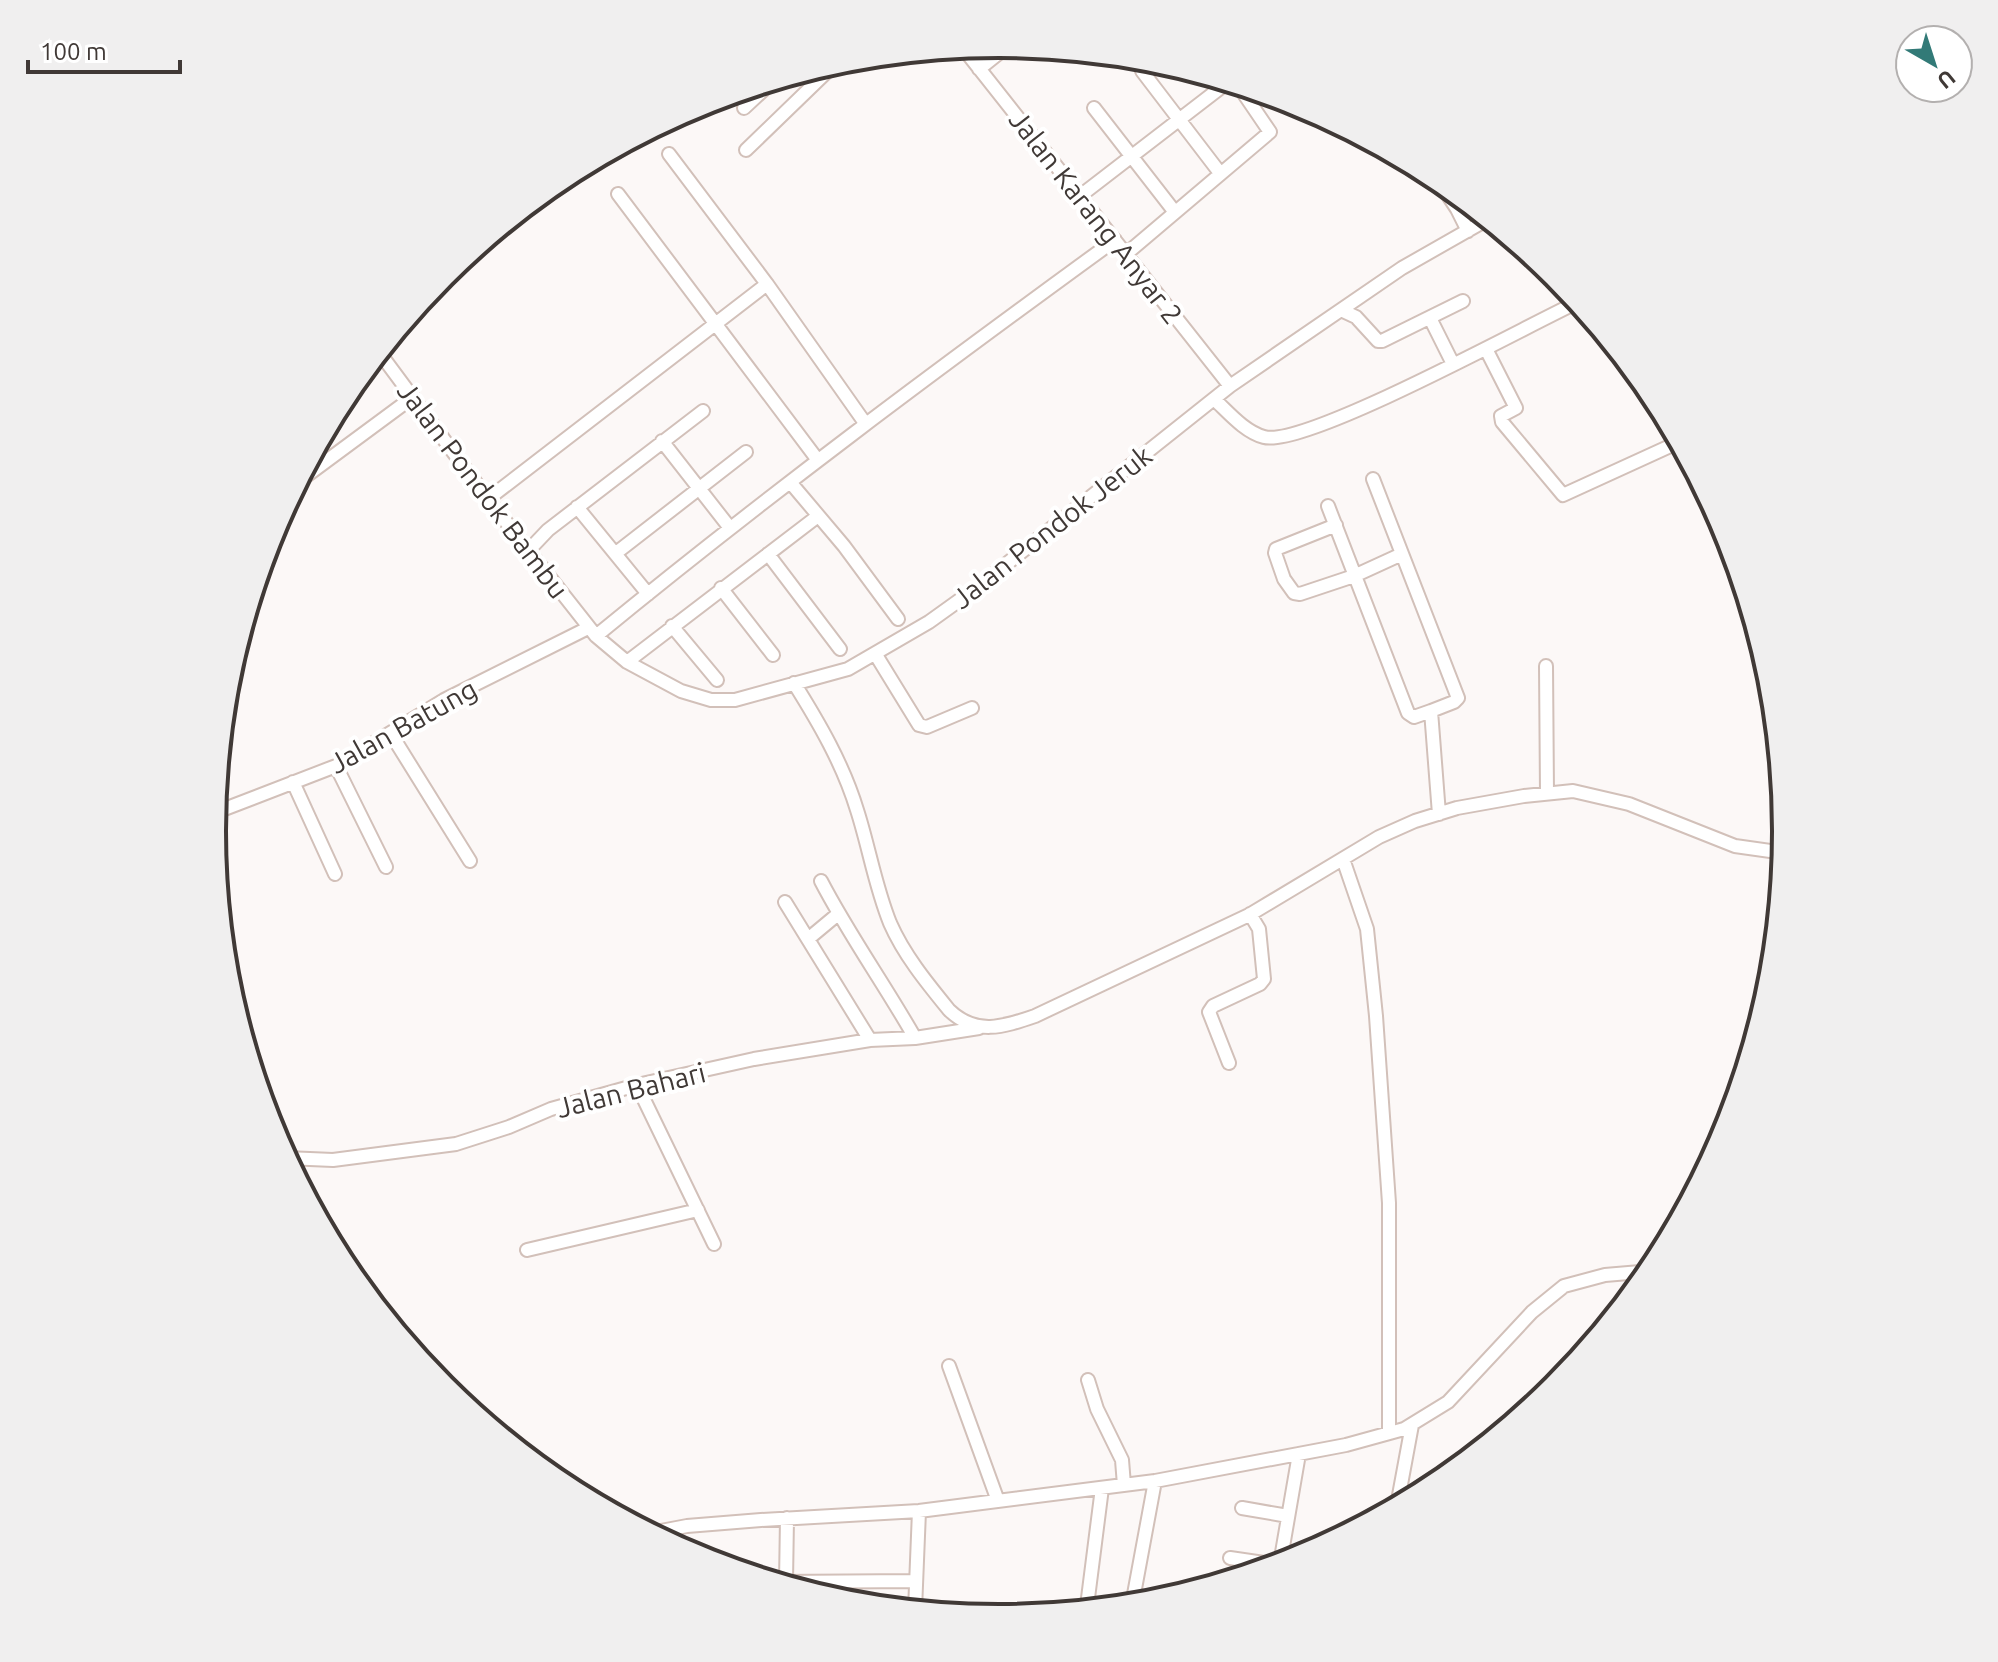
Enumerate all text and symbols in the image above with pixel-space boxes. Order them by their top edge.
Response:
scale bar [28,24,180,74]
north arrow [1894,24,1974,104]
text: 100 m [40,38,107,65]
text: U [1933,65,1961,95]
street label: Jalan Karang Anyar 2 [1004,104,1189,329]
street label: Jalan Pondok Bambu [392,375,575,604]
street label: Jalan Pondok Jeruk [946,439,1158,614]
street label: Jalan Batung [324,672,482,779]
street label: Jalan Bahari [553,1056,709,1123]

